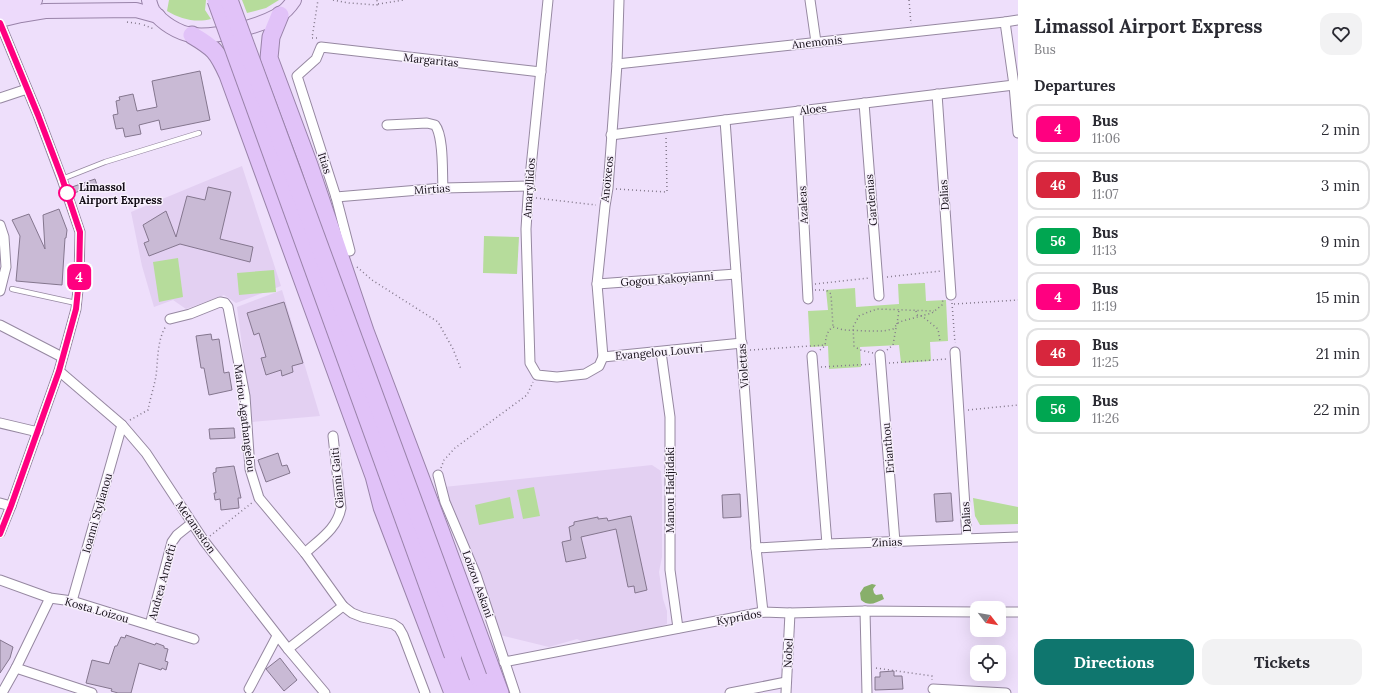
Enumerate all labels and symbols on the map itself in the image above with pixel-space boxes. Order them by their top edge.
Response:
street label: Anemonis [790,32,843,52]
street label: Margaritas [403,50,459,70]
street label: Aloes [798,100,827,118]
street label: Itias [315,151,335,175]
street label: Anoixeos [598,155,616,204]
street label: Amaryllidos [520,157,538,220]
street label: Gardenias [862,174,880,226]
street label: Dalias [936,179,952,211]
place label: Limassol Airport Express [79,180,162,207]
street label: Mirtias [413,181,451,197]
marker: Limassol Airport Express [58,184,76,202]
street label: Azaleas [795,186,811,225]
line badge: 4 [66,264,92,290]
street label: Gogou Kakoyianni [620,269,714,289]
street label: Evangelou Louvri [614,341,704,363]
street label: Violettas [734,343,752,390]
street label: Mariou Agathangelou [231,363,259,474]
street label: Erianthou [879,422,897,474]
street label: Gianni Gaiti [327,447,347,509]
street label: Manou Hadjidaki [663,447,677,533]
street label: Ioanni Stylianou [79,471,115,555]
street label: Metanaston [173,498,219,556]
street label: Dalias [958,501,974,533]
street label: Zinias [872,534,902,550]
street label: Andrea Armefti [145,543,179,622]
street label: Loizou Askani [459,548,497,620]
street label: Kosta Loizou [63,594,131,626]
north arrow [970,601,1006,637]
street label: Kypridos [715,606,763,628]
street label: Nobel [780,638,796,668]

